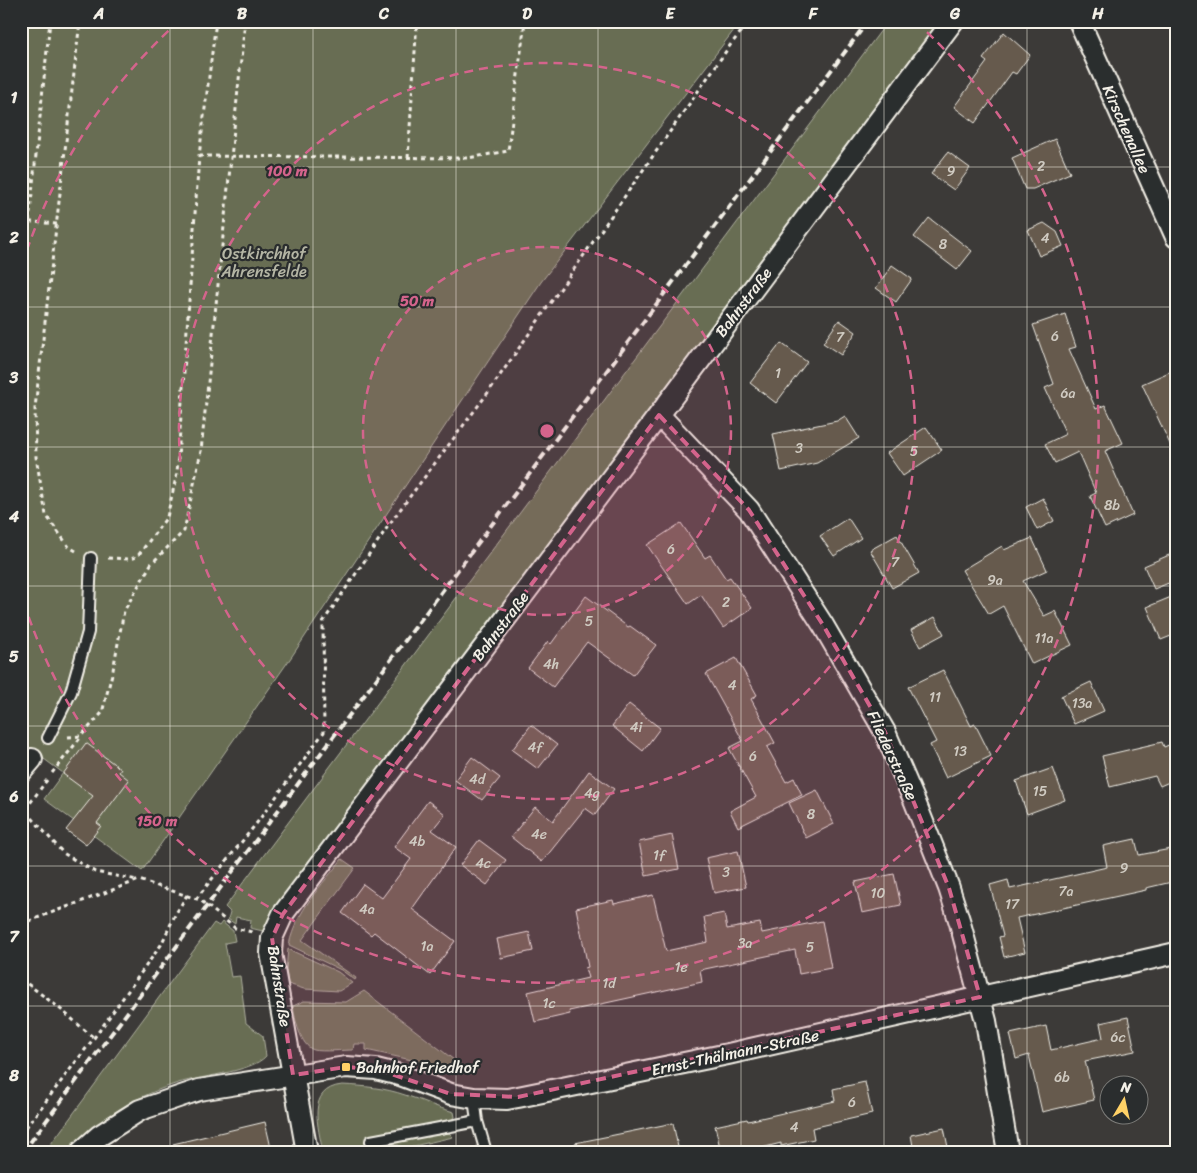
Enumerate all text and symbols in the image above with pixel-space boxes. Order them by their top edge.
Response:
text: A [93,0,104,28]
text: B [237,0,248,28]
text: C [378,0,390,28]
text: D [522,0,532,28]
text: E [666,0,676,28]
text: F [808,0,819,28]
text: G [949,0,961,28]
text: H [1091,0,1104,28]
street label: Kirschenallee [1094,80,1159,178]
text: 1 [11,83,18,112]
house number: 2 [1037,154,1045,179]
text: 100 m [267,158,308,184]
house number: 9 [947,159,956,184]
text: 2 [8,223,19,252]
house number: 4 [1041,226,1050,251]
house number: 8 [939,232,948,257]
park label: Ostkirchhof Ahrensfelde [220,239,308,286]
street label: Bahnstraße [707,261,780,344]
text: 50 m [400,288,435,314]
house number: 6 [1051,324,1059,349]
house number: 7 [836,325,845,350]
house number: 1 [775,361,781,386]
text: 3 [9,363,19,392]
house number: 6a [1061,381,1075,406]
centre of rings [538,422,556,440]
house number: 3 [795,436,803,461]
house number: 5 [910,439,919,464]
house number: 8b [1104,493,1120,518]
text: 4 [8,502,19,531]
house number: 6 [667,537,675,562]
house number: 7 [891,550,900,575]
house number: 9a [987,568,1003,593]
street label: Bahnstraße [464,585,537,668]
house number: 2 [722,590,730,615]
house number: 5 [585,609,594,634]
house number: 11a [1034,626,1054,651]
text: 5 [9,642,19,671]
house number: 4h [543,652,559,677]
house number: 4 [728,673,737,698]
house number: 11 [929,685,941,710]
house number: 13a [1072,691,1092,716]
street label: Fliederstraße [859,705,926,805]
house number: 4i [630,715,643,740]
house number: 4f [528,735,544,760]
house number: 13 [953,739,967,764]
house number: 6 [749,744,757,769]
house number: 4d [469,767,487,792]
house number: 15 [1033,779,1048,804]
house number: 4g [584,781,600,806]
text: 6 [8,782,19,811]
house number: 8 [807,802,816,827]
text: 150 m [137,808,178,834]
house number: 4e [531,822,547,847]
house number: 4b [409,829,426,854]
house number: 1f [653,843,667,868]
house number: 4c [475,851,491,876]
house number: 9 [1120,856,1129,881]
house number: 3 [722,860,730,885]
house number: 7a [1058,879,1074,904]
house number: 10 [871,881,886,906]
house number: 17 [1005,892,1020,917]
house number: 4a [359,897,375,922]
text: 7 [9,922,20,951]
house number: 3a [738,931,752,956]
house number: 1a [420,934,434,959]
house number: 5 [806,935,815,960]
street label: Bahnstraße [259,943,300,1029]
house number: 1e [674,955,688,980]
house number: 1d [602,971,617,996]
house number: 1c [543,991,556,1016]
street label: Ernst-Thälmann-Straße [649,1021,822,1084]
house number: 6c [1111,1025,1125,1050]
place label: Bahnhof Friedhof [356,1053,481,1082]
text: 8 [8,1061,19,1090]
marker: Bahnhof Friedhof [340,1061,352,1073]
house number: 6b [1054,1065,1070,1090]
text: N [1118,1074,1133,1101]
north arrow [1100,1076,1150,1126]
house number: 6 [848,1090,856,1115]
house number: 4 [790,1115,799,1140]

